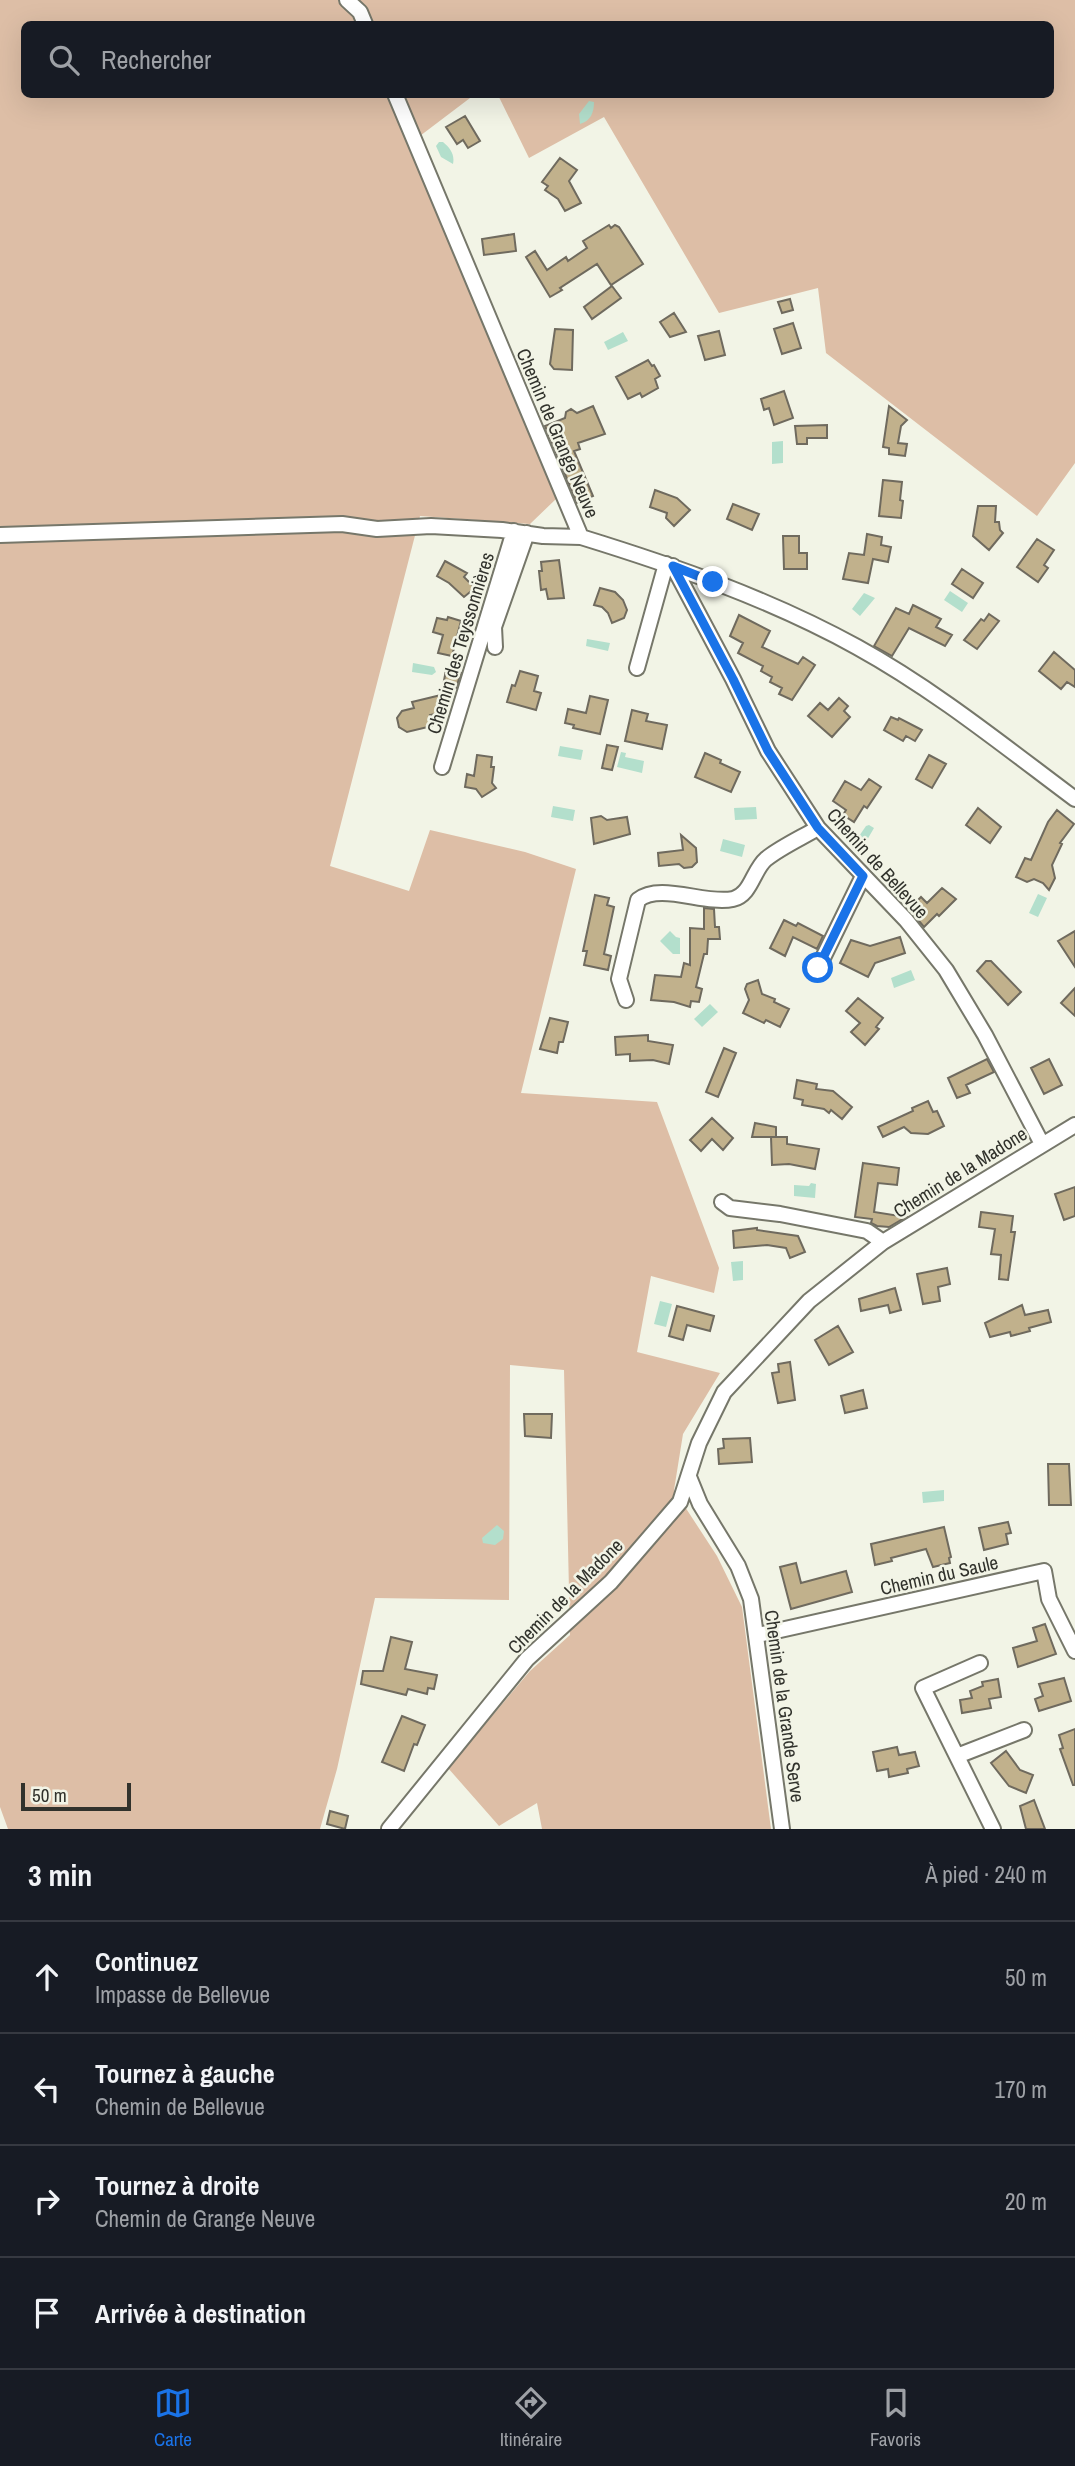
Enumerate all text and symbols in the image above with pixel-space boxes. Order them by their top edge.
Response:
search box [21,21,1054,98]
icon: search [45,41,83,79]
text: Rechercher [101,42,211,77]
street label: Chemin de Grange Neuve [511,344,605,522]
street label: Chemin des Teyssonnières [420,549,500,737]
route end [697,566,728,597]
street label: Chemin de Bellevue [821,802,935,924]
route start [802,952,833,983]
street label: Chemin de la Madone [888,1120,1032,1224]
street label: Chemin de la Madone [502,1533,628,1659]
street label: Chemin du Saule [877,1549,1001,1601]
street label: Chemin de la Grande Serve [759,1608,811,1804]
scale bar [21,1780,131,1812]
text: 50 m [32,1782,67,1808]
text: 3 min [28,1855,92,1895]
text: À pied · 240 m [925,1859,1047,1890]
text: Continuez [95,1944,198,1979]
icon: ahead [28,1958,66,1996]
text: 50 m [1005,1962,1047,1993]
text: Impasse de Bellevue [95,1979,270,2010]
text: Tournez à gauche [95,2056,275,2091]
icon: left [28,2070,66,2108]
text: 170 m [995,2074,1047,2105]
text: Chemin de Bellevue [95,2091,265,2122]
text: Tournez à droite [95,2168,259,2203]
icon: right [28,2182,66,2220]
text: 20 m [1005,2186,1047,2217]
text: Chemin de Grange Neuve [95,2203,315,2234]
icon: arrive [28,2294,66,2332]
text: Arrivée à destination [95,2296,306,2331]
tab: Carte [154,2384,192,2452]
tab: Itinéraire [500,2384,562,2452]
tab: Favoris [870,2384,921,2452]

